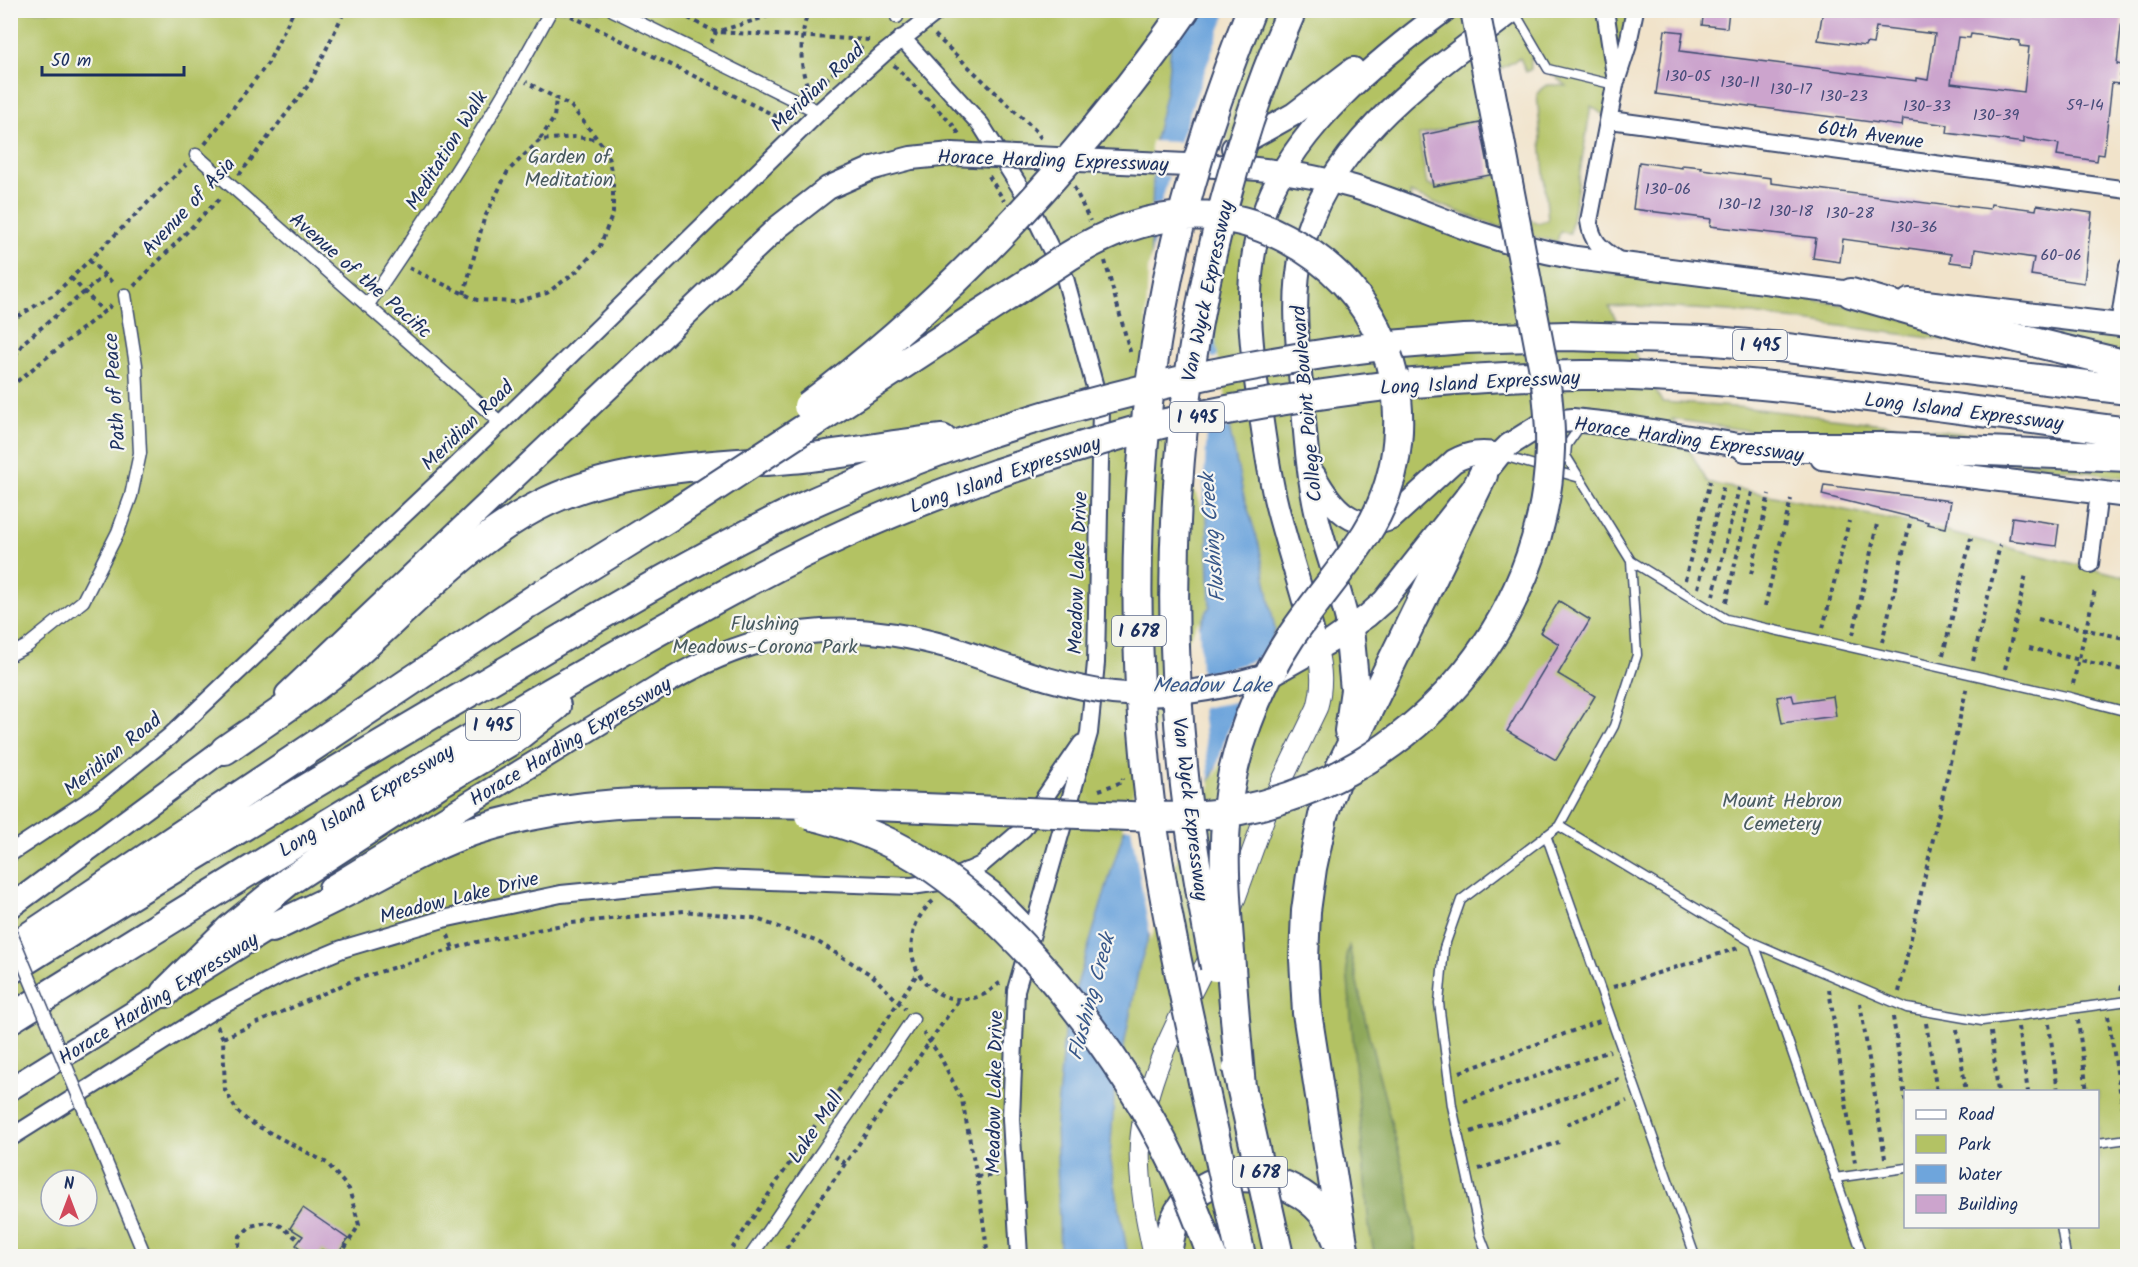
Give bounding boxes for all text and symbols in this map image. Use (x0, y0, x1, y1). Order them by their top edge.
street label: Meridian Road (764, 35, 874, 141)
scale bar (42, 39, 184, 77)
text: 50 m (51, 47, 91, 76)
house number: 130-05 (1665, 64, 1712, 89)
house number: 130-11 (1720, 70, 1760, 95)
house number: 130-17 (1770, 77, 1813, 102)
street label: Meditation Walk (398, 84, 498, 217)
house number: 130-23 (1820, 84, 1868, 109)
house number: 59-14 (2066, 93, 2104, 118)
house number: 130-33 (1903, 94, 1951, 119)
house number: 130-39 (1973, 103, 2019, 128)
street label: 60th Avenue (1816, 113, 1926, 159)
park label: Garden of Meditation (525, 142, 613, 197)
street label: Horace Harding Expressway (937, 142, 1170, 182)
street label: Avenue of Asia (135, 150, 244, 264)
house number: 130-06 (1645, 177, 1691, 202)
house number: 130-12 (1718, 192, 1762, 217)
street label: Van Wyck Expressway (1174, 197, 1244, 385)
house number: 130-18 (1769, 199, 1813, 224)
house number: 130-28 (1826, 201, 1875, 226)
street label: Avenue of the Pacific (281, 205, 438, 348)
house number: 130-36 (1890, 215, 1938, 240)
house number: 60-06 (2040, 243, 2082, 268)
street label: College Point Boulevard (1283, 303, 1333, 503)
road number: I 495 (1733, 330, 1787, 360)
street label: Path of Peace (96, 332, 136, 452)
street label: Long Island Expressway (1379, 363, 1582, 405)
street label: Meridian Road (414, 373, 523, 479)
street label: Long Island Expressway (1862, 385, 2066, 441)
road number: I 495 (1170, 402, 1224, 432)
street label: Horace Harding Expressway (1572, 409, 1806, 473)
street label: Long Island Expressway (906, 428, 1106, 524)
water label: Flushing Creek (1191, 469, 1236, 604)
street label: Meadow Lake Drive (1060, 491, 1098, 655)
park label: Flushing Meadows-Corona Park (672, 609, 858, 664)
road number: I 678 (1112, 616, 1166, 646)
street label: Horace Harding Expressway (464, 669, 679, 816)
water label: Meadow Lake (1152, 670, 1274, 703)
street label: Meridian Road (57, 705, 170, 805)
road number: I 495 (466, 710, 520, 740)
street label: Van Wyck Expressway (1162, 716, 1216, 903)
street label: Long Island Expressway (273, 736, 462, 867)
park label: Mount Hebron Cemetery (1722, 786, 1842, 841)
street label: Meadow Lake Drive (376, 864, 542, 934)
street label: Horace Harding Expressway (52, 924, 266, 1075)
water label: Flushing Creek (1060, 928, 1126, 1064)
street label: Meadow Lake Drive (979, 1010, 1013, 1174)
street label: Lake Mall (781, 1085, 853, 1171)
legend (1904, 1090, 2099, 1228)
text: Road (1958, 1101, 1995, 1130)
text: Park (1958, 1131, 1991, 1160)
road number: I 678 (1233, 1157, 1287, 1187)
text: Water (1958, 1161, 2003, 1190)
north arrow (39, 1168, 99, 1228)
text: N (64, 1172, 74, 1197)
text: Building (1958, 1191, 2018, 1220)

